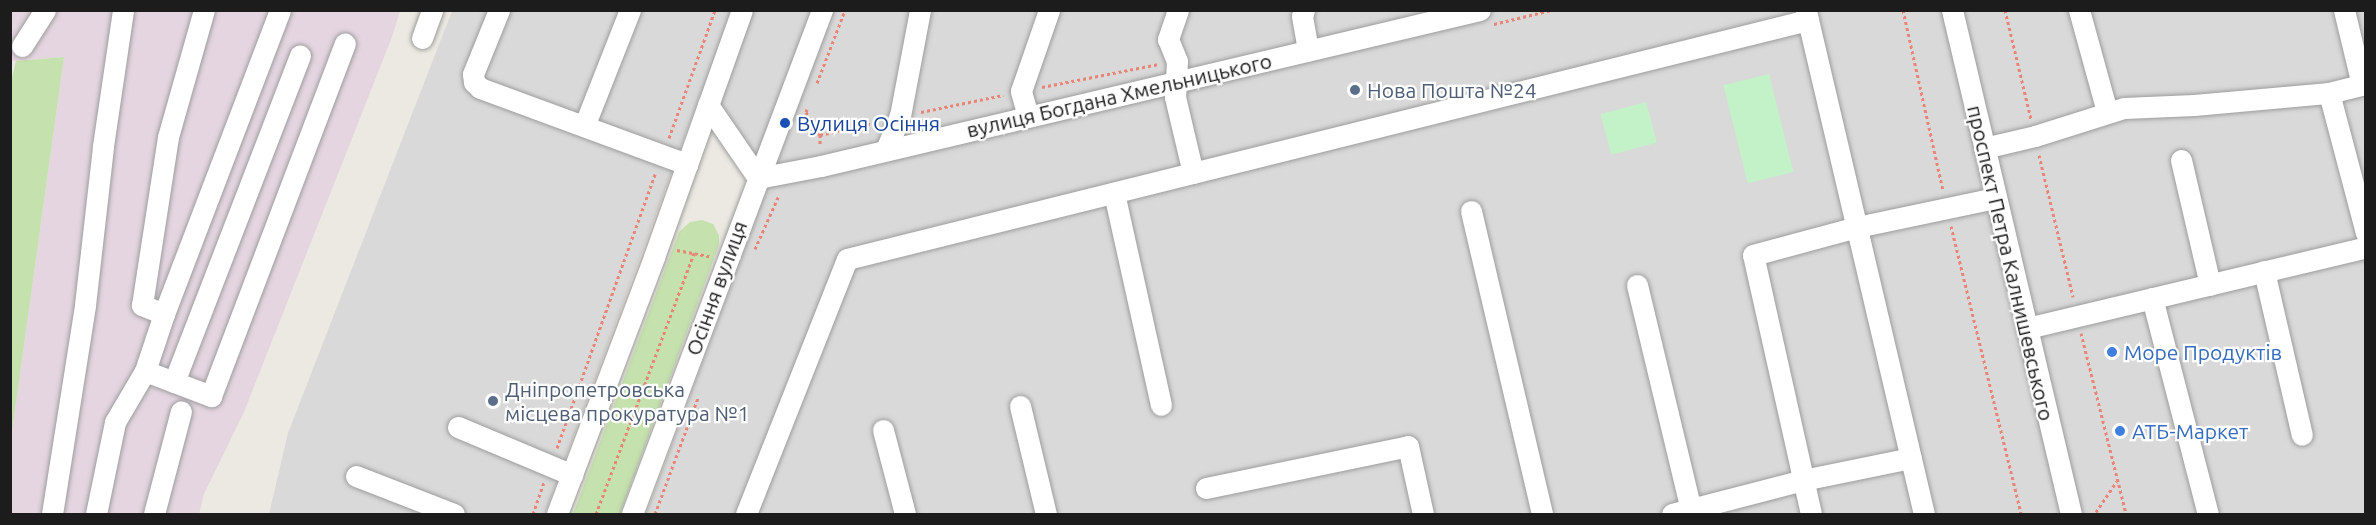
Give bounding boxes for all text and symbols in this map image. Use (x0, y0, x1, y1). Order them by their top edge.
street label: вулиця Богдана Хмельницького (964, 48, 1274, 142)
place label: Нова Пошта №24 (1367, 77, 1537, 103)
marker: Нова Пошта №24 (1348, 83, 1362, 97)
street label: проспект Петра Калнишевського (1962, 103, 2060, 423)
place label: Вулиця Осіння (797, 110, 940, 136)
marker: Вулиця Осіння (778, 116, 792, 130)
street label: Осіння вулиця (680, 217, 752, 359)
place label: Море Продуктiв (2124, 339, 2282, 365)
marker: Море Продуктiв (2105, 345, 2119, 359)
place label: Дніпропетровська місцева прокуратура №1 (505, 376, 750, 426)
marker: Дніпропетровська місцева прокуратура №1 (486, 394, 500, 408)
place label: АТБ-Маркет (2132, 418, 2248, 444)
marker: АТБ-Маркет (2113, 424, 2127, 438)

